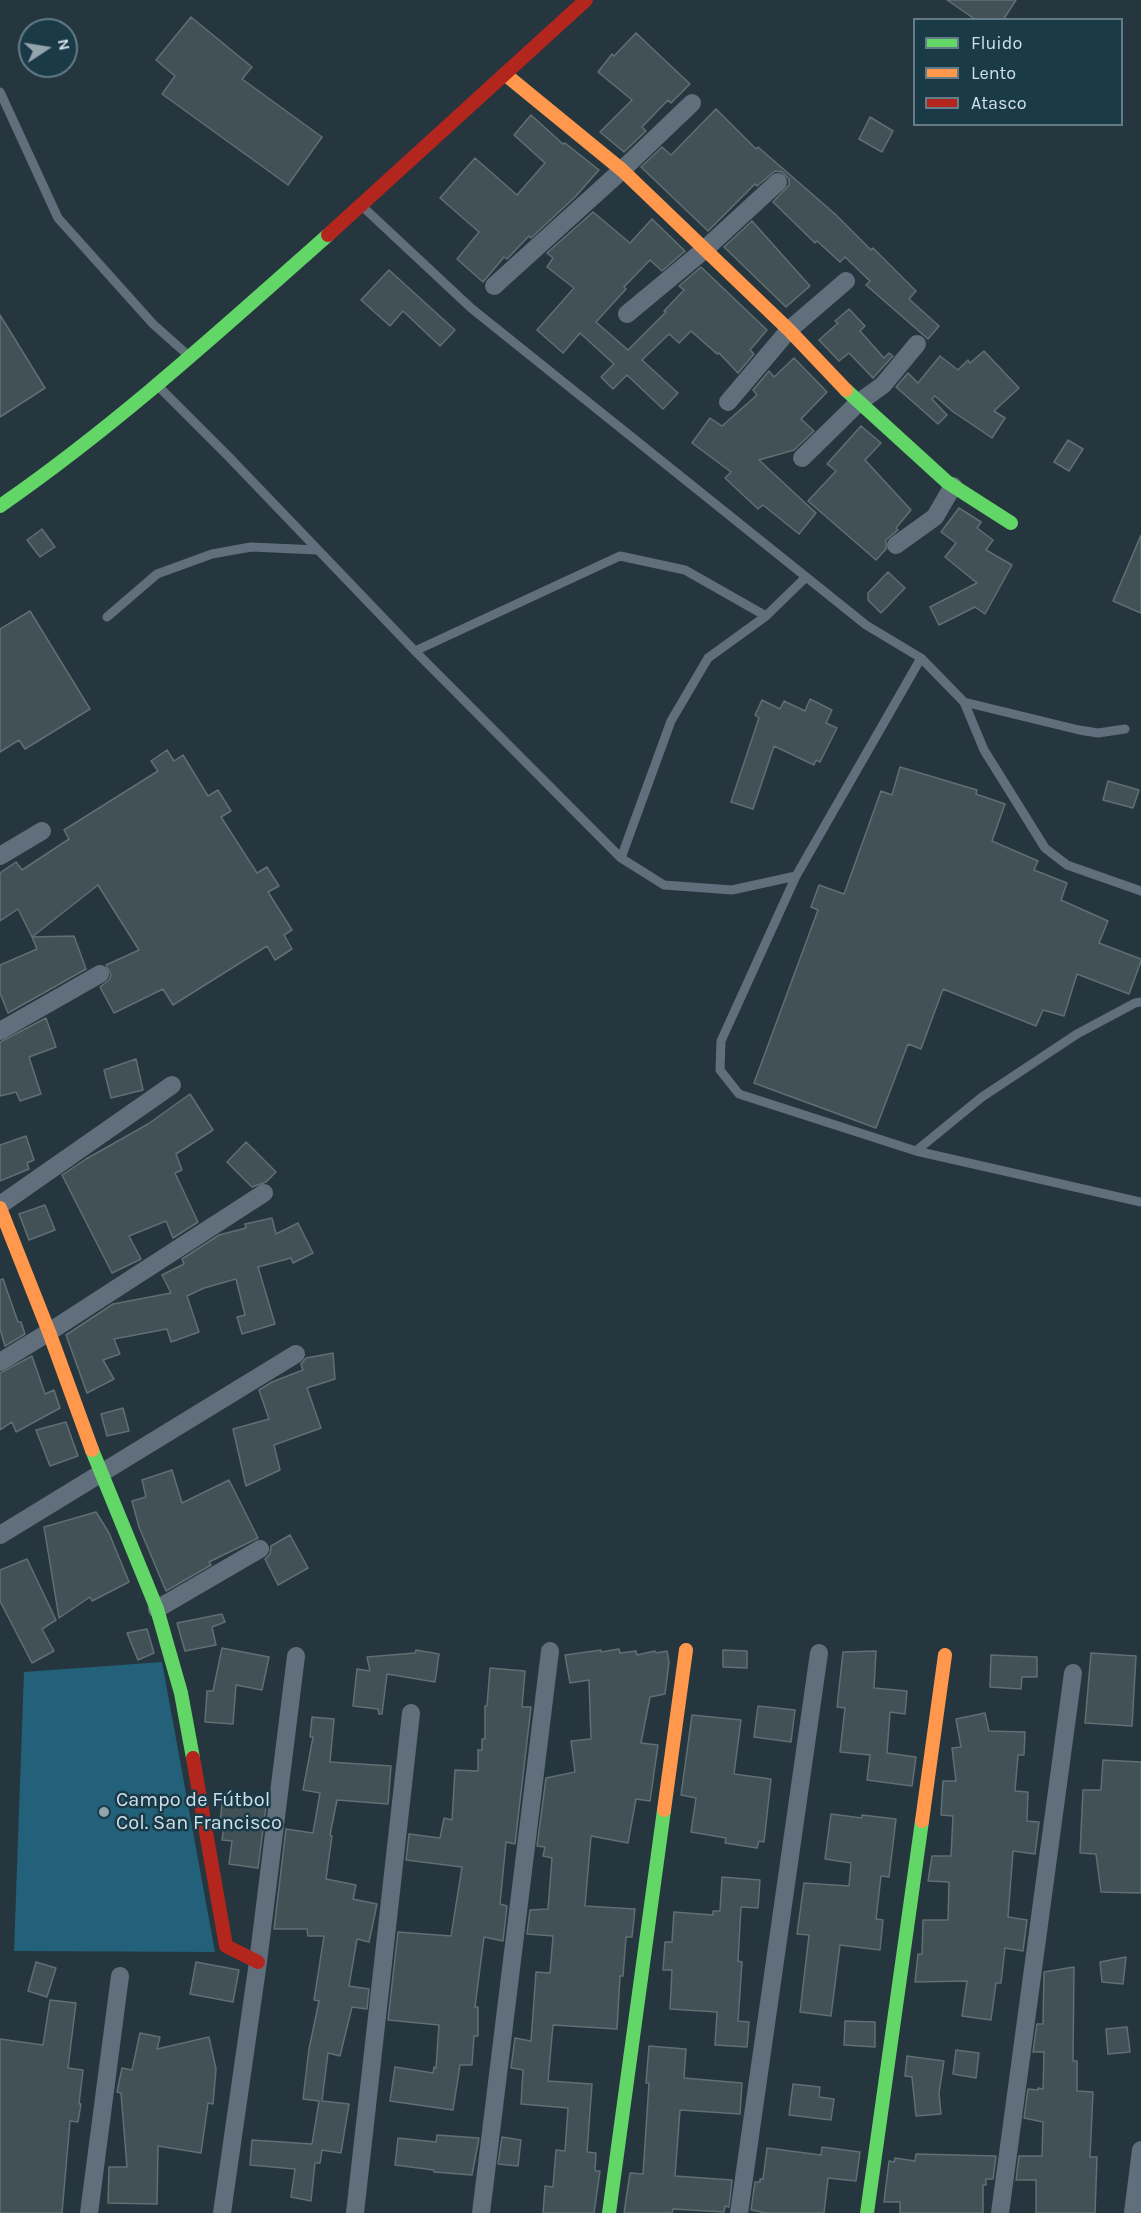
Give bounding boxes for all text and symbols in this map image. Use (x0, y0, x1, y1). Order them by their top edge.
north arrow (18, 18, 78, 78)
legend (913, 18, 1123, 126)
text: Fluido (971, 32, 1022, 54)
text: N (54, 37, 75, 52)
text: Lento (971, 62, 1016, 84)
text: Atasco (971, 92, 1027, 114)
place label: Campo de Fútbol Col. San Francisco (116, 1788, 282, 1835)
marker: Campo de Fútbol Col. San Francisco (97, 1805, 111, 1819)

